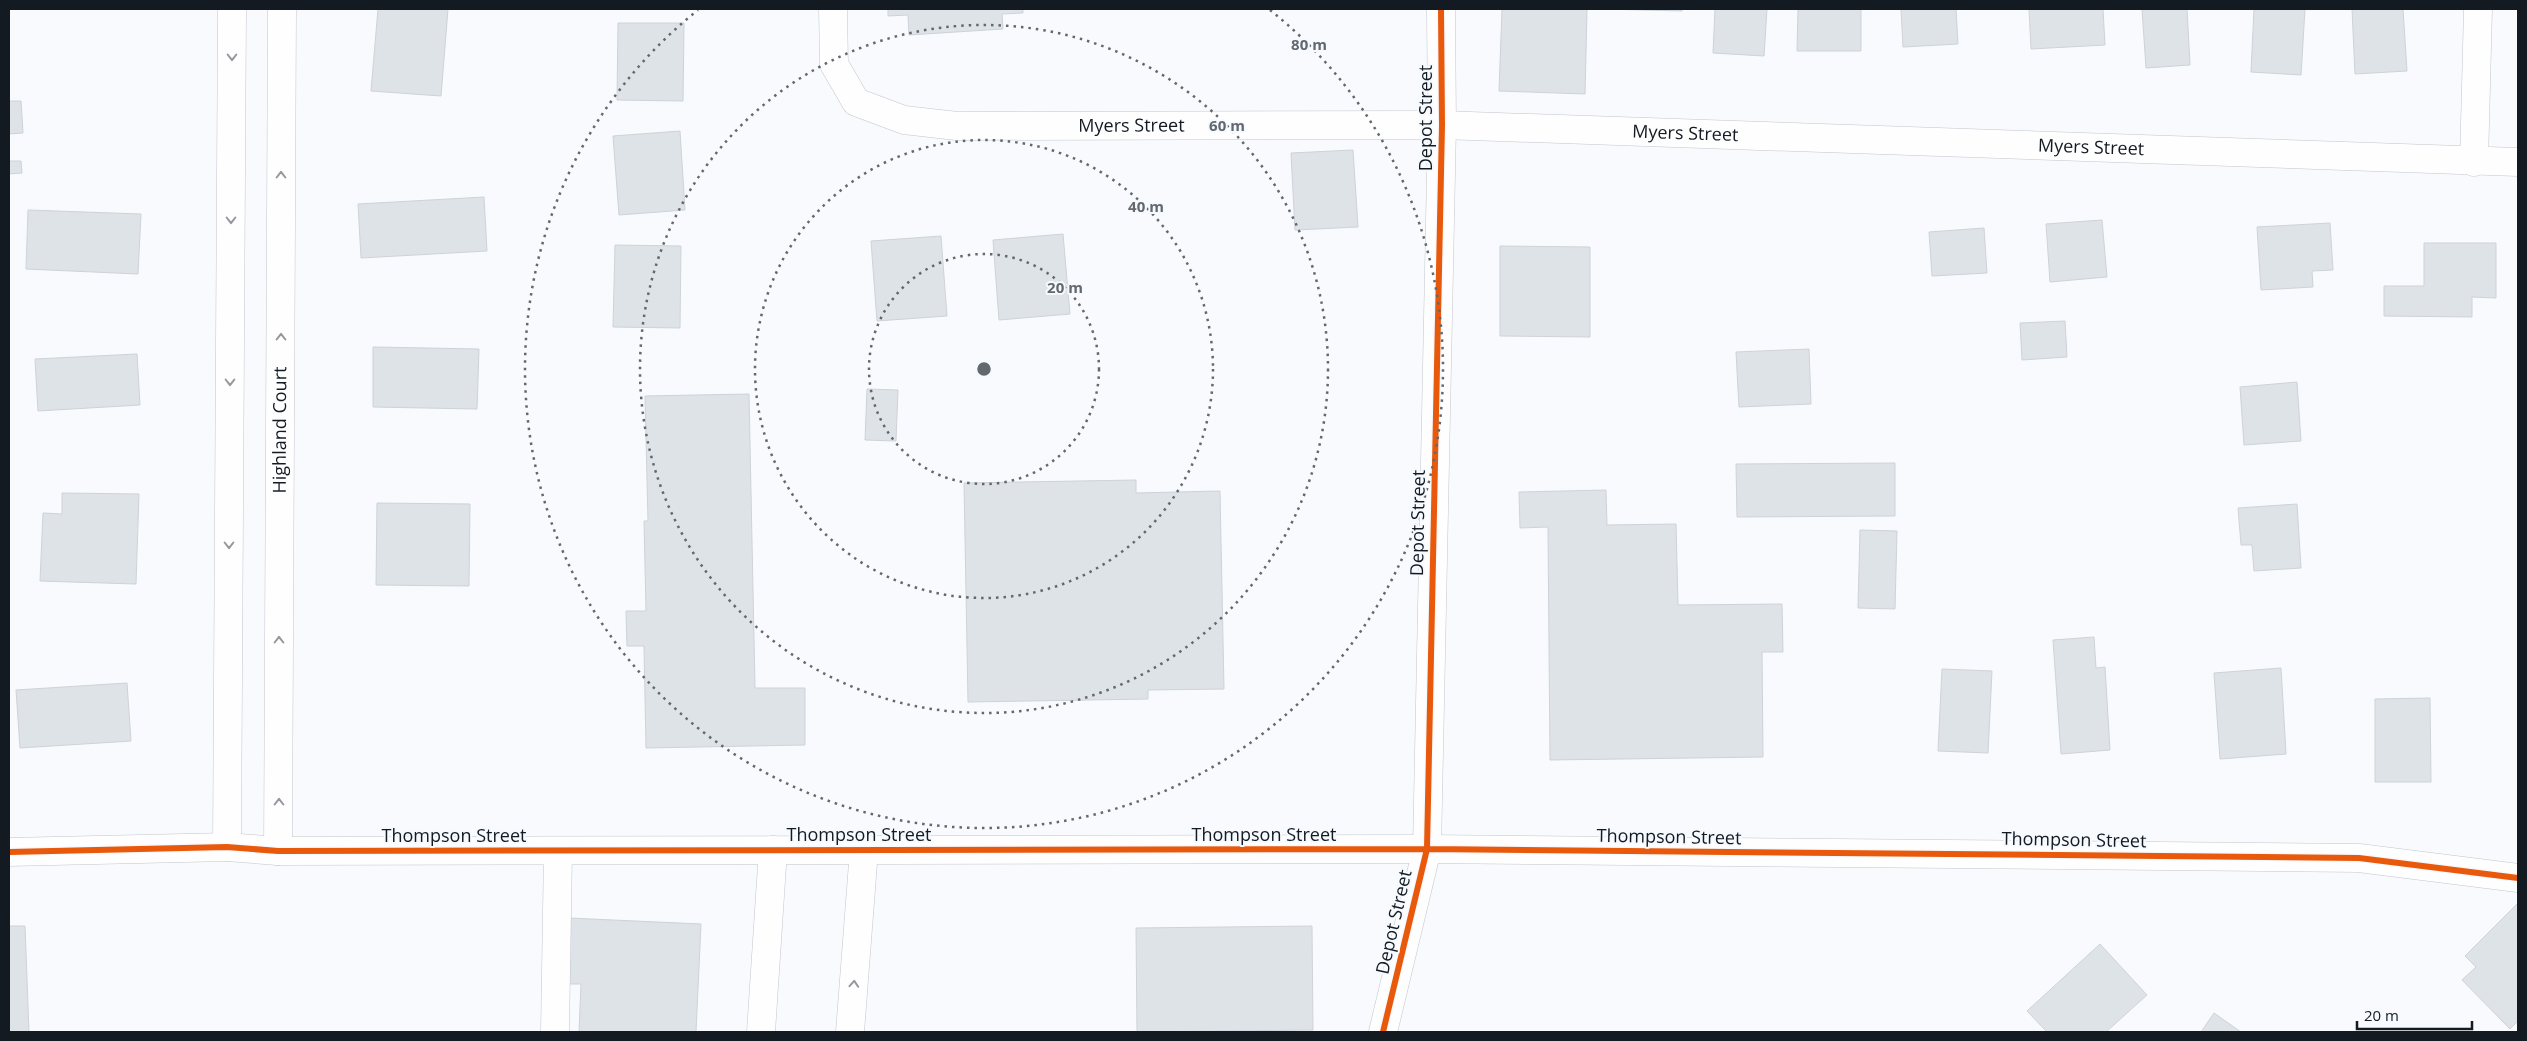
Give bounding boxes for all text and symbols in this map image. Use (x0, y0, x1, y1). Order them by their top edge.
text: 80 m (1291, 34, 1327, 54)
one-way arrow (227, 54, 237, 62)
street label: Depot Street (1413, 65, 1437, 171)
street label: Myers Street (1078, 113, 1185, 137)
text: 60 m (1209, 115, 1245, 135)
street label: Myers Street (1632, 119, 1739, 146)
street label: Myers Street (2038, 133, 2145, 160)
one-way arrow (276, 170, 286, 178)
text: 40 m (1128, 196, 1164, 216)
one-way arrow (226, 216, 236, 224)
text: 20 m (1047, 277, 1083, 297)
one-way arrow (275, 333, 286, 341)
centre of rings (975, 360, 993, 378)
street label: Highland Court (267, 366, 291, 494)
one-way arrow (225, 379, 235, 387)
street label: Depot Street (1404, 470, 1430, 576)
one-way arrow (224, 542, 234, 549)
one-way arrow (274, 635, 284, 643)
one-way arrow (274, 798, 284, 806)
street label: Thompson Street (787, 822, 931, 846)
street label: Thompson Street (1192, 822, 1336, 846)
street label: Thompson Street (382, 823, 526, 847)
street label: Thompson Street (1596, 823, 1742, 849)
street label: Thompson Street (2001, 826, 2147, 852)
street label: Depot Street (1369, 867, 1417, 976)
one-way arrow (848, 979, 859, 987)
scale bar (2357, 998, 2472, 1030)
text: 20 m (2364, 1005, 2399, 1025)

